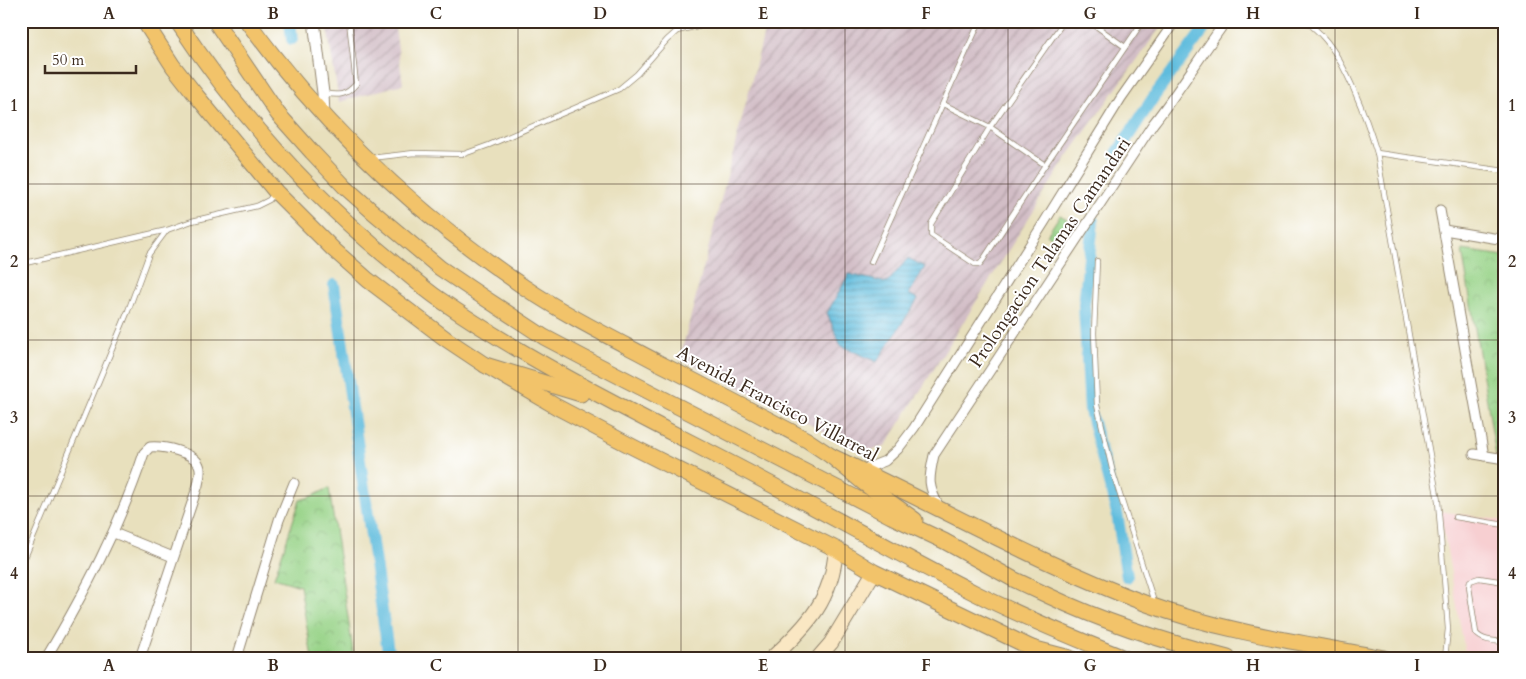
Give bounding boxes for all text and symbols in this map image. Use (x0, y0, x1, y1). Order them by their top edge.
text: A (103, 3, 115, 25)
text: B (267, 3, 279, 25)
text: C (430, 3, 442, 25)
text: D (593, 3, 607, 25)
text: E (758, 3, 768, 25)
text: F (921, 3, 931, 25)
text: G (1083, 3, 1097, 25)
text: H (1246, 3, 1260, 25)
text: I (1414, 3, 1420, 25)
scale bar (45, 42, 136, 74)
text: 50 m (52, 50, 84, 70)
text: 1 (10, 95, 18, 117)
text: 1 (1508, 95, 1516, 117)
street label: Prolongacion Talamas Camandari (963, 132, 1137, 373)
text: 2 (10, 251, 18, 273)
text: 2 (1508, 251, 1516, 273)
street label: Avenida Francisco Villarreal (672, 340, 883, 468)
text: 3 (10, 407, 18, 429)
text: 3 (1508, 407, 1516, 429)
text: 4 (10, 563, 18, 585)
text: 4 (1508, 563, 1516, 585)
text: A (103, 655, 115, 677)
text: B (267, 655, 279, 677)
text: C (430, 655, 442, 677)
text: D (593, 655, 607, 677)
text: E (758, 655, 768, 677)
text: F (921, 655, 931, 677)
text: G (1083, 655, 1097, 677)
text: H (1246, 655, 1260, 677)
text: I (1414, 655, 1420, 677)

